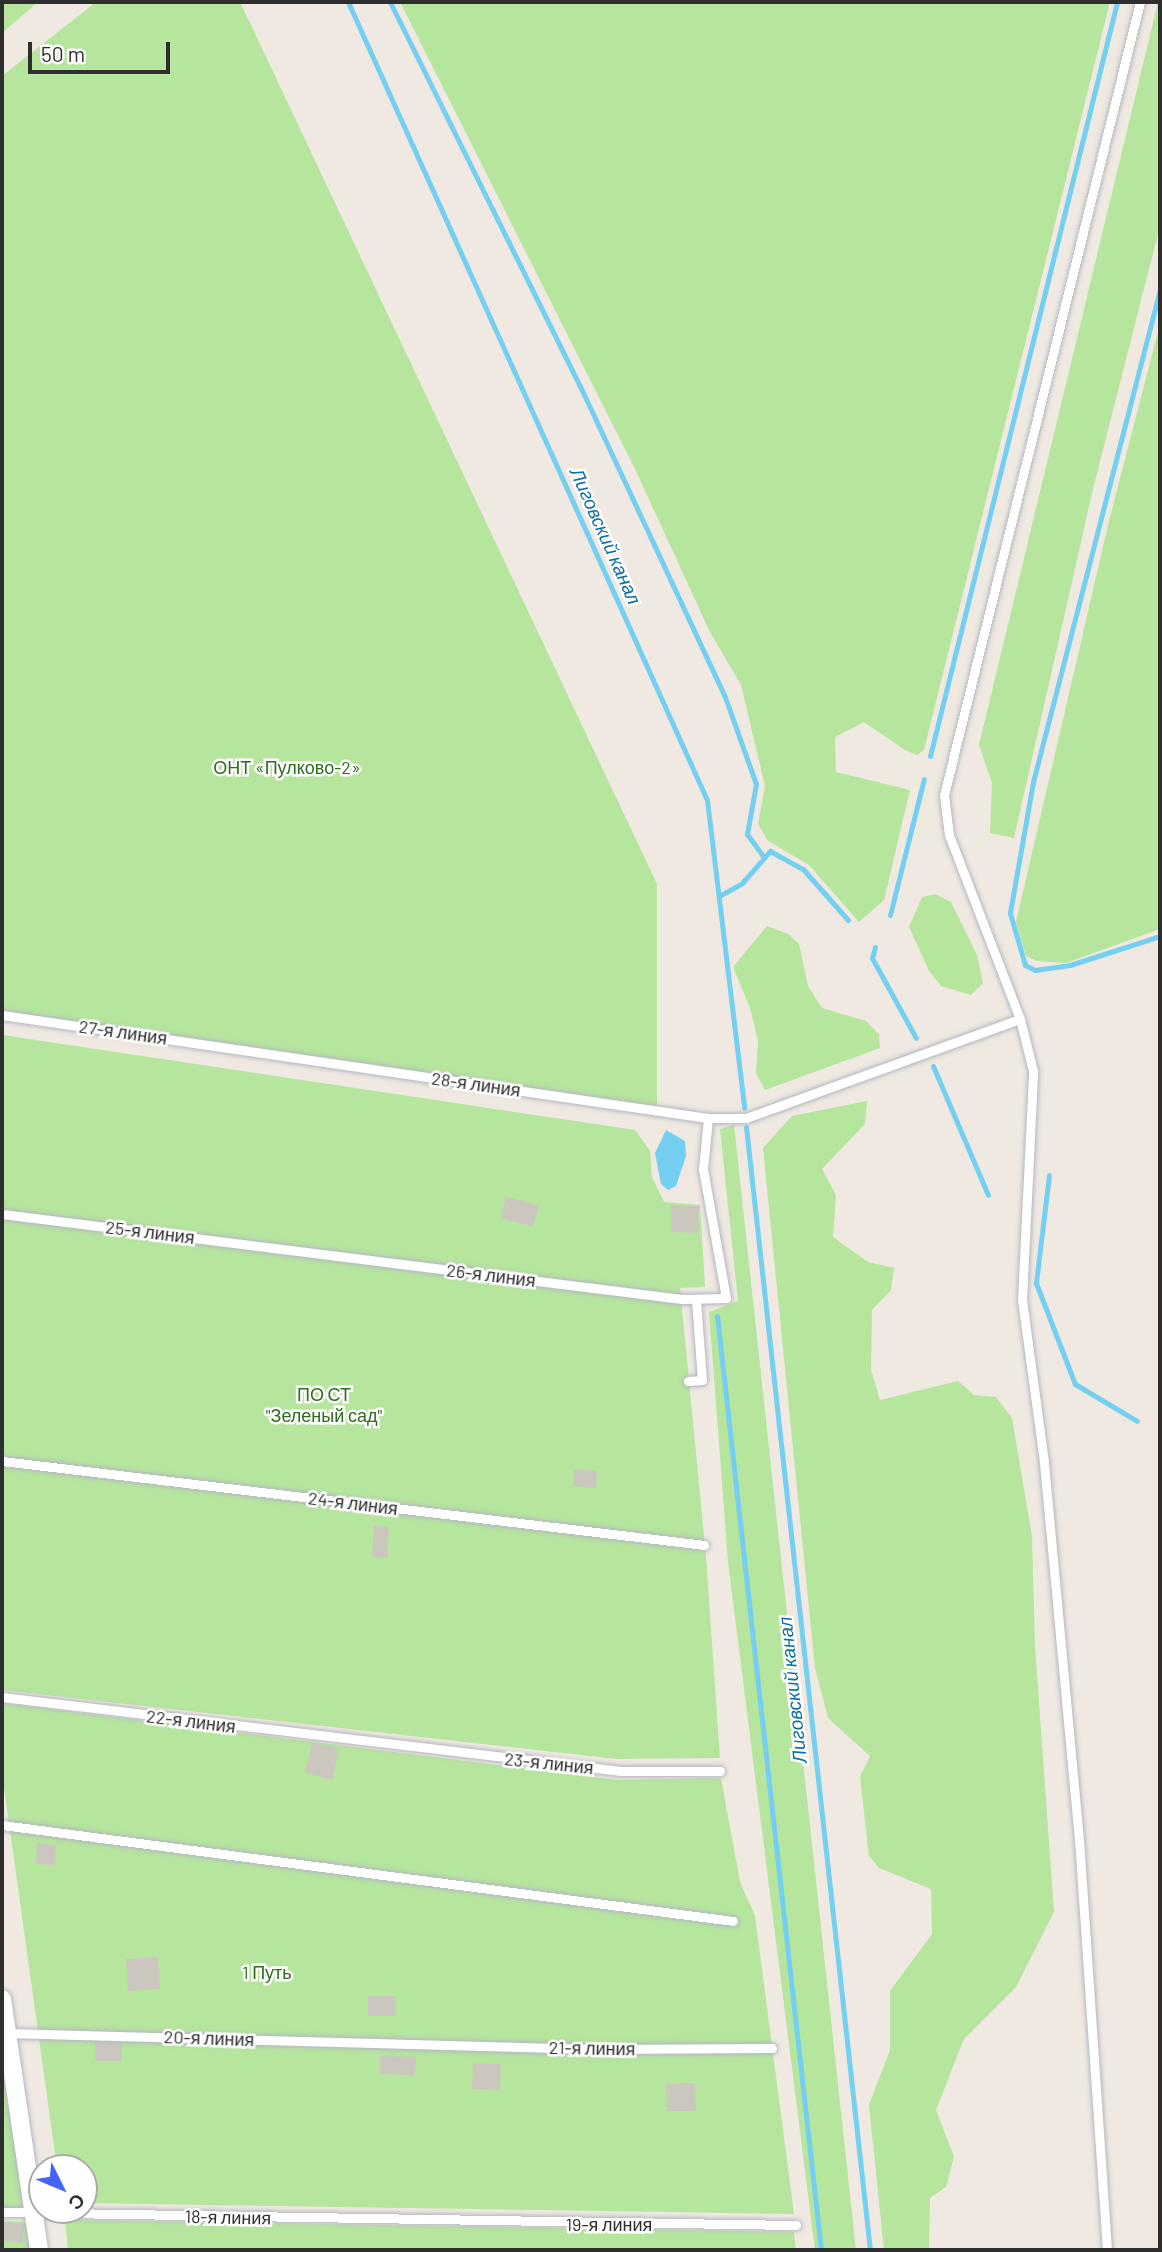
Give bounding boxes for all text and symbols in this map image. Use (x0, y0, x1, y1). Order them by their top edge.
scale bar (32, 28, 173, 72)
text: 50 m (41, 41, 85, 66)
water label: Лиговский канал (566, 464, 646, 608)
park label: ОНТ «Пулково-2» (213, 756, 361, 778)
street label: 27-я линия (77, 1015, 169, 1049)
street label: 28-я линия (430, 1067, 522, 1101)
street label: 25-я линия (104, 1216, 196, 1248)
street label: 26-я линия (445, 1259, 537, 1291)
park label: ПО СТ "Зеленый сад" (266, 1384, 382, 1426)
street label: 24-я линия (307, 1487, 399, 1519)
water label: Лиговский канал (773, 1616, 811, 1764)
street label: 22-я линия (145, 1705, 237, 1737)
street label: 23-я линия (503, 1748, 595, 1778)
park label: 1 Путь (242, 1961, 292, 1983)
street label: 20-я линия (163, 2026, 255, 2050)
street label: 21-я линия (549, 2036, 635, 2060)
north arrow (28, 2154, 98, 2224)
text: С (64, 2189, 90, 2215)
street label: 18-я линия (185, 2205, 271, 2229)
street label: 19-я линия (566, 2213, 652, 2235)

